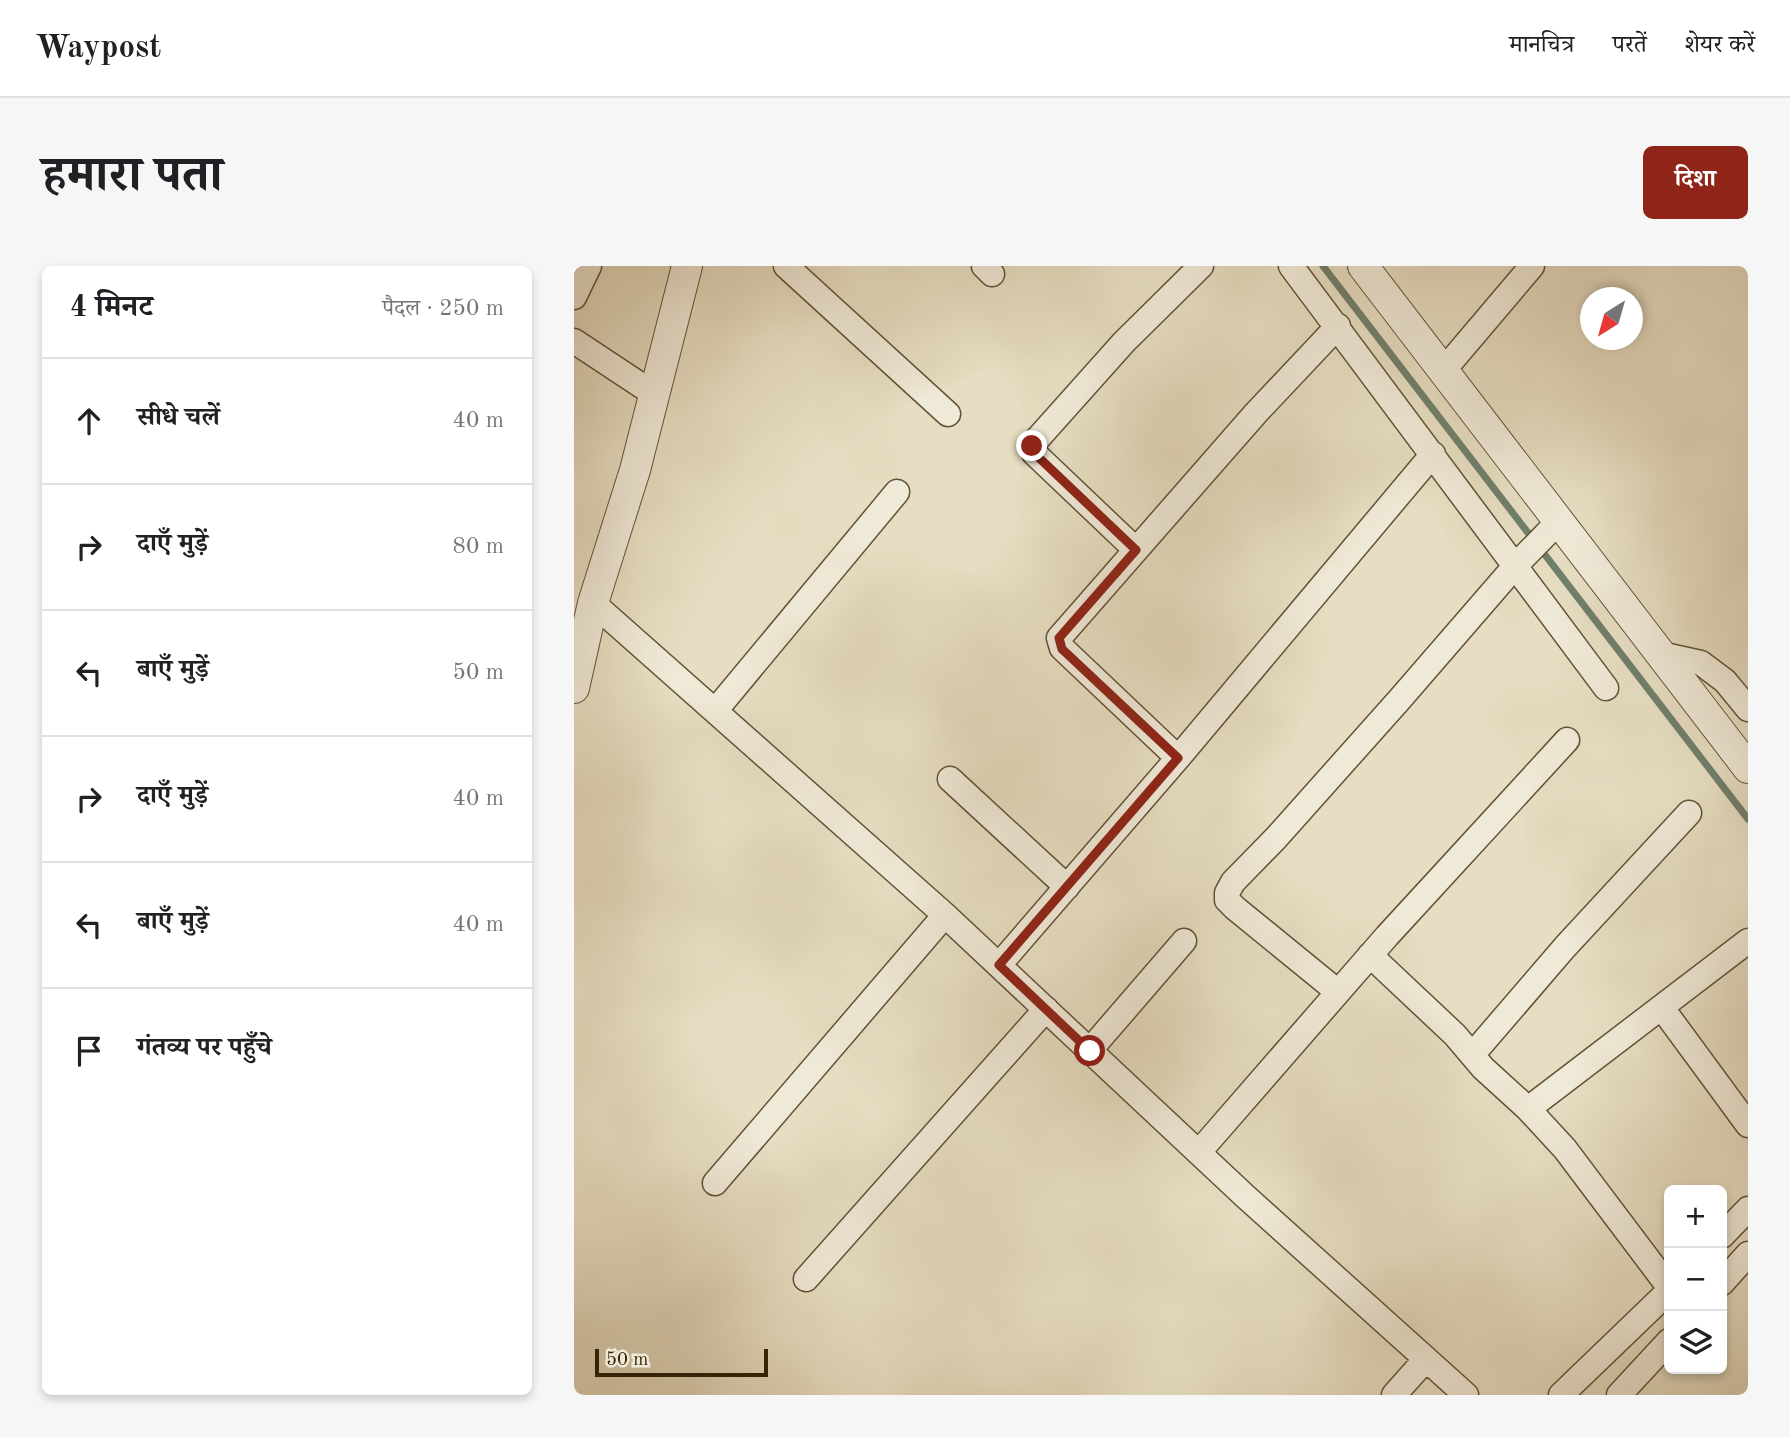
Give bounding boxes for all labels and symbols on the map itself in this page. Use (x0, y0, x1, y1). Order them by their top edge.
north arrow (1580, 287, 1643, 350)
route end (1016, 430, 1047, 461)
route start (1074, 1035, 1105, 1066)
scale bar (595, 1346, 768, 1378)

